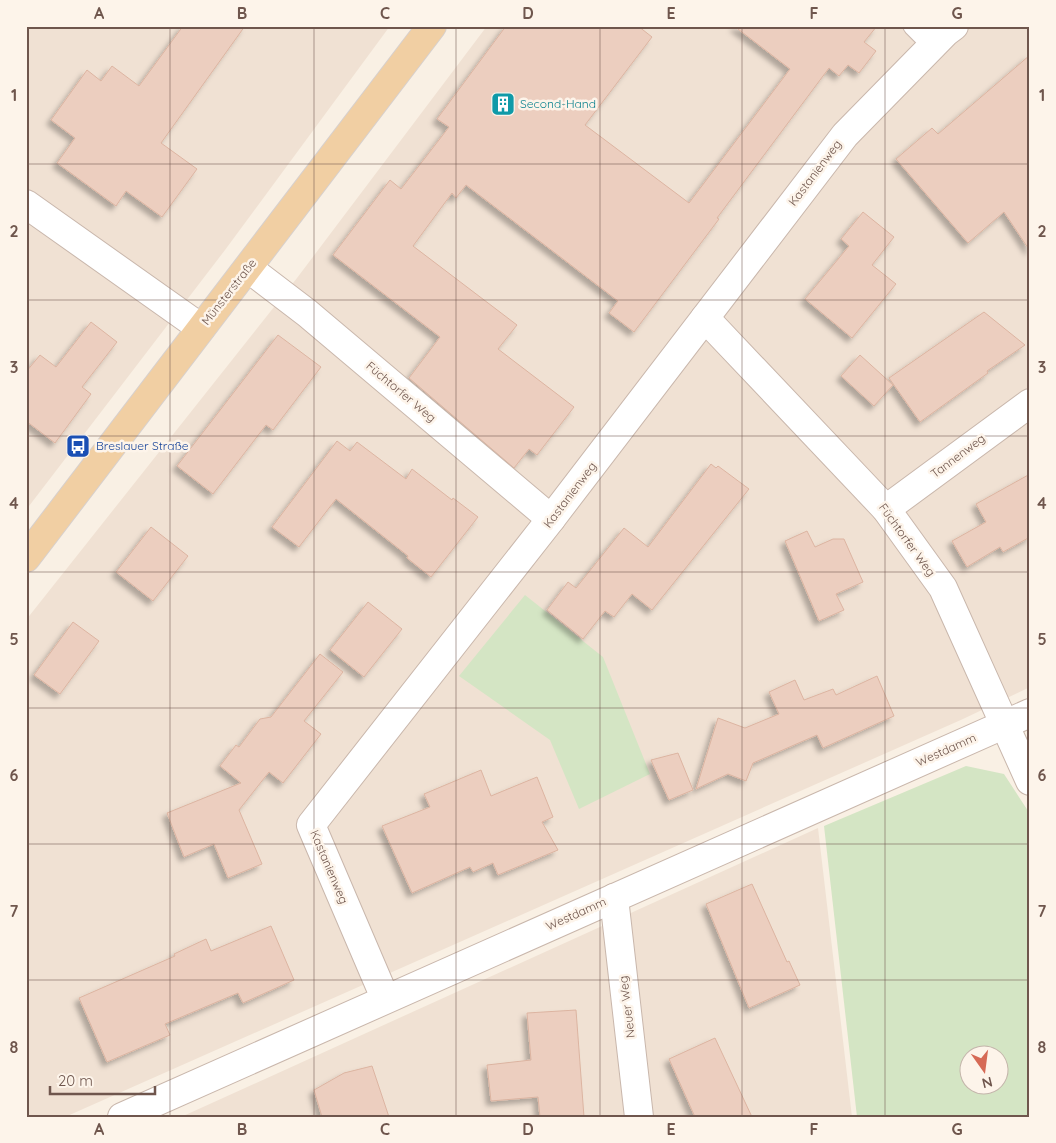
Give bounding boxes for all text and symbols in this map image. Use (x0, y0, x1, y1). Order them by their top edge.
text: A (94, 3, 105, 23)
text: B (237, 3, 247, 23)
text: C (380, 3, 390, 23)
text: D (522, 3, 534, 23)
text: E (666, 3, 676, 23)
text: F (810, 3, 819, 23)
text: G (951, 3, 963, 23)
text: 1 (11, 85, 17, 105)
text: 1 (1039, 85, 1045, 105)
building icon: Second-Hand (490, 91, 516, 117)
place label: Second-Hand (520, 96, 596, 111)
street label: Kastanienweg (785, 137, 844, 209)
text: 2 (9, 221, 19, 241)
text: 2 (1037, 221, 1047, 241)
street label: Münsterstraße (198, 255, 259, 328)
text: 3 (10, 357, 18, 377)
text: 3 (1038, 357, 1046, 377)
street label: Füchtorfer Weg (363, 358, 439, 425)
street label: Tannenweg (928, 430, 988, 481)
bus stop icon: Breslauer Straße (65, 433, 91, 459)
place label: Breslauer Straße (96, 438, 189, 453)
street label: Kastanienweg (540, 459, 599, 531)
text: 4 (9, 493, 19, 513)
text: 4 (1037, 493, 1047, 513)
street label: Füchtorfer Weg (876, 500, 939, 579)
text: 5 (9, 629, 19, 649)
text: 5 (1037, 629, 1047, 649)
street label: Westdamm (913, 730, 978, 769)
text: 6 (10, 765, 19, 785)
text: 6 (1038, 765, 1047, 785)
street label: Kastanienweg (307, 828, 352, 906)
street label: Westdamm (543, 894, 608, 933)
text: 7 (10, 901, 19, 921)
text: 7 (1038, 901, 1047, 921)
street label: Neuer Weg (615, 975, 638, 1039)
text: 8 (10, 1037, 19, 1057)
text: 8 (1038, 1037, 1047, 1057)
north arrow (958, 1046, 1008, 1096)
scale bar (50, 1063, 155, 1095)
text: 20 m (58, 1071, 93, 1090)
text: N (980, 1073, 994, 1093)
text: A (94, 1119, 105, 1139)
text: B (237, 1119, 247, 1139)
text: C (380, 1119, 390, 1139)
text: D (522, 1119, 534, 1139)
text: E (666, 1119, 676, 1139)
text: F (810, 1119, 819, 1139)
text: G (951, 1119, 963, 1139)

